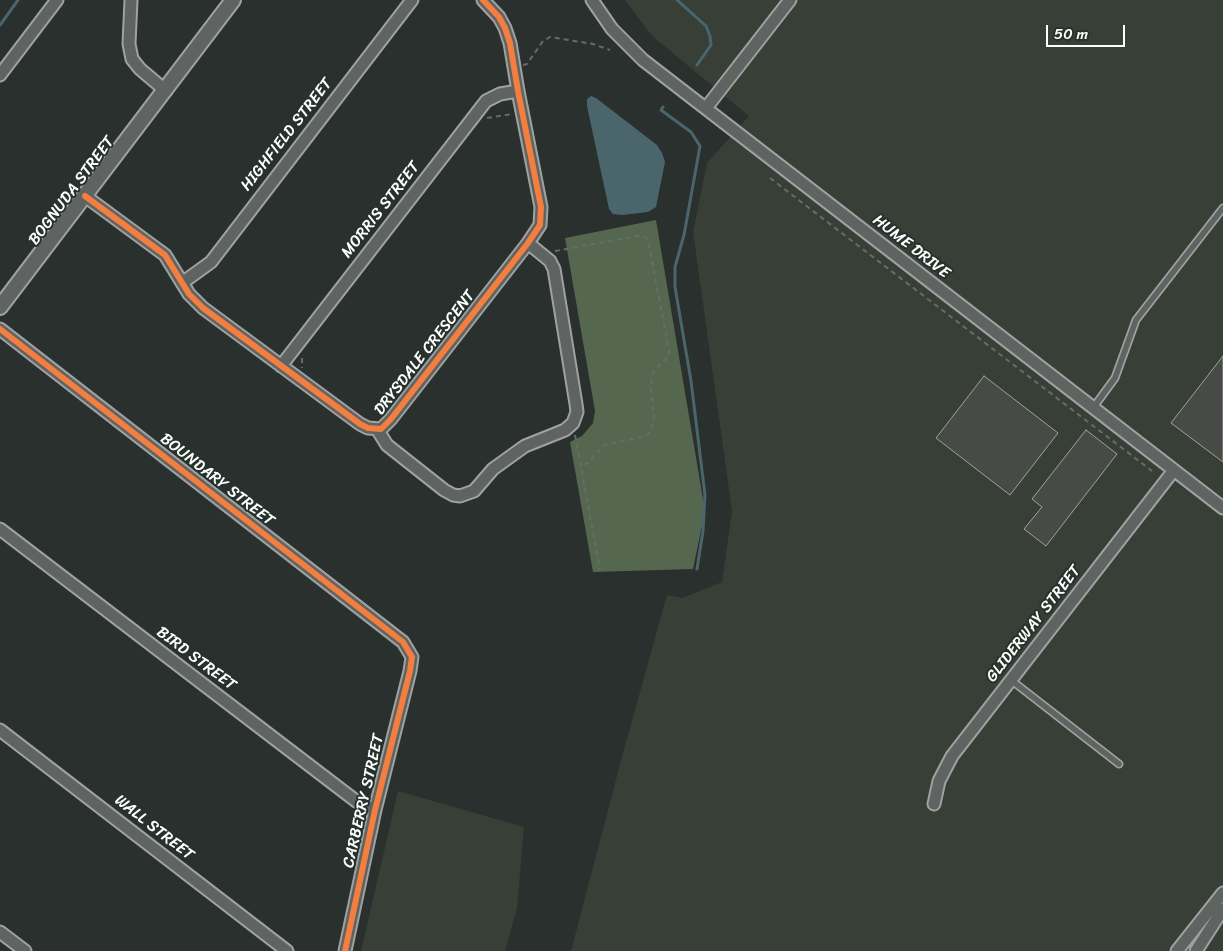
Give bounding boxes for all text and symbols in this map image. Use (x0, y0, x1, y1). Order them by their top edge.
scale bar (1048, 15, 1127, 47)
text: 50 m (1054, 21, 1088, 47)
street label: HIGHFIELD STREET (237, 75, 337, 195)
street label: BOGNUDA STREET (25, 133, 119, 249)
street label: MORRIS STREET (338, 158, 424, 262)
street label: HUME DRIVE (869, 211, 953, 283)
street label: DRYSDALE CRESCENT (370, 287, 480, 419)
street label: BOUNDARY STREET (156, 429, 278, 531)
street label: GLIDERWAY STREET (983, 562, 1085, 686)
street label: BIRD STREET (152, 623, 240, 695)
street label: CARBERRY STREET (339, 732, 389, 870)
street label: WALL STREET (111, 791, 197, 865)

